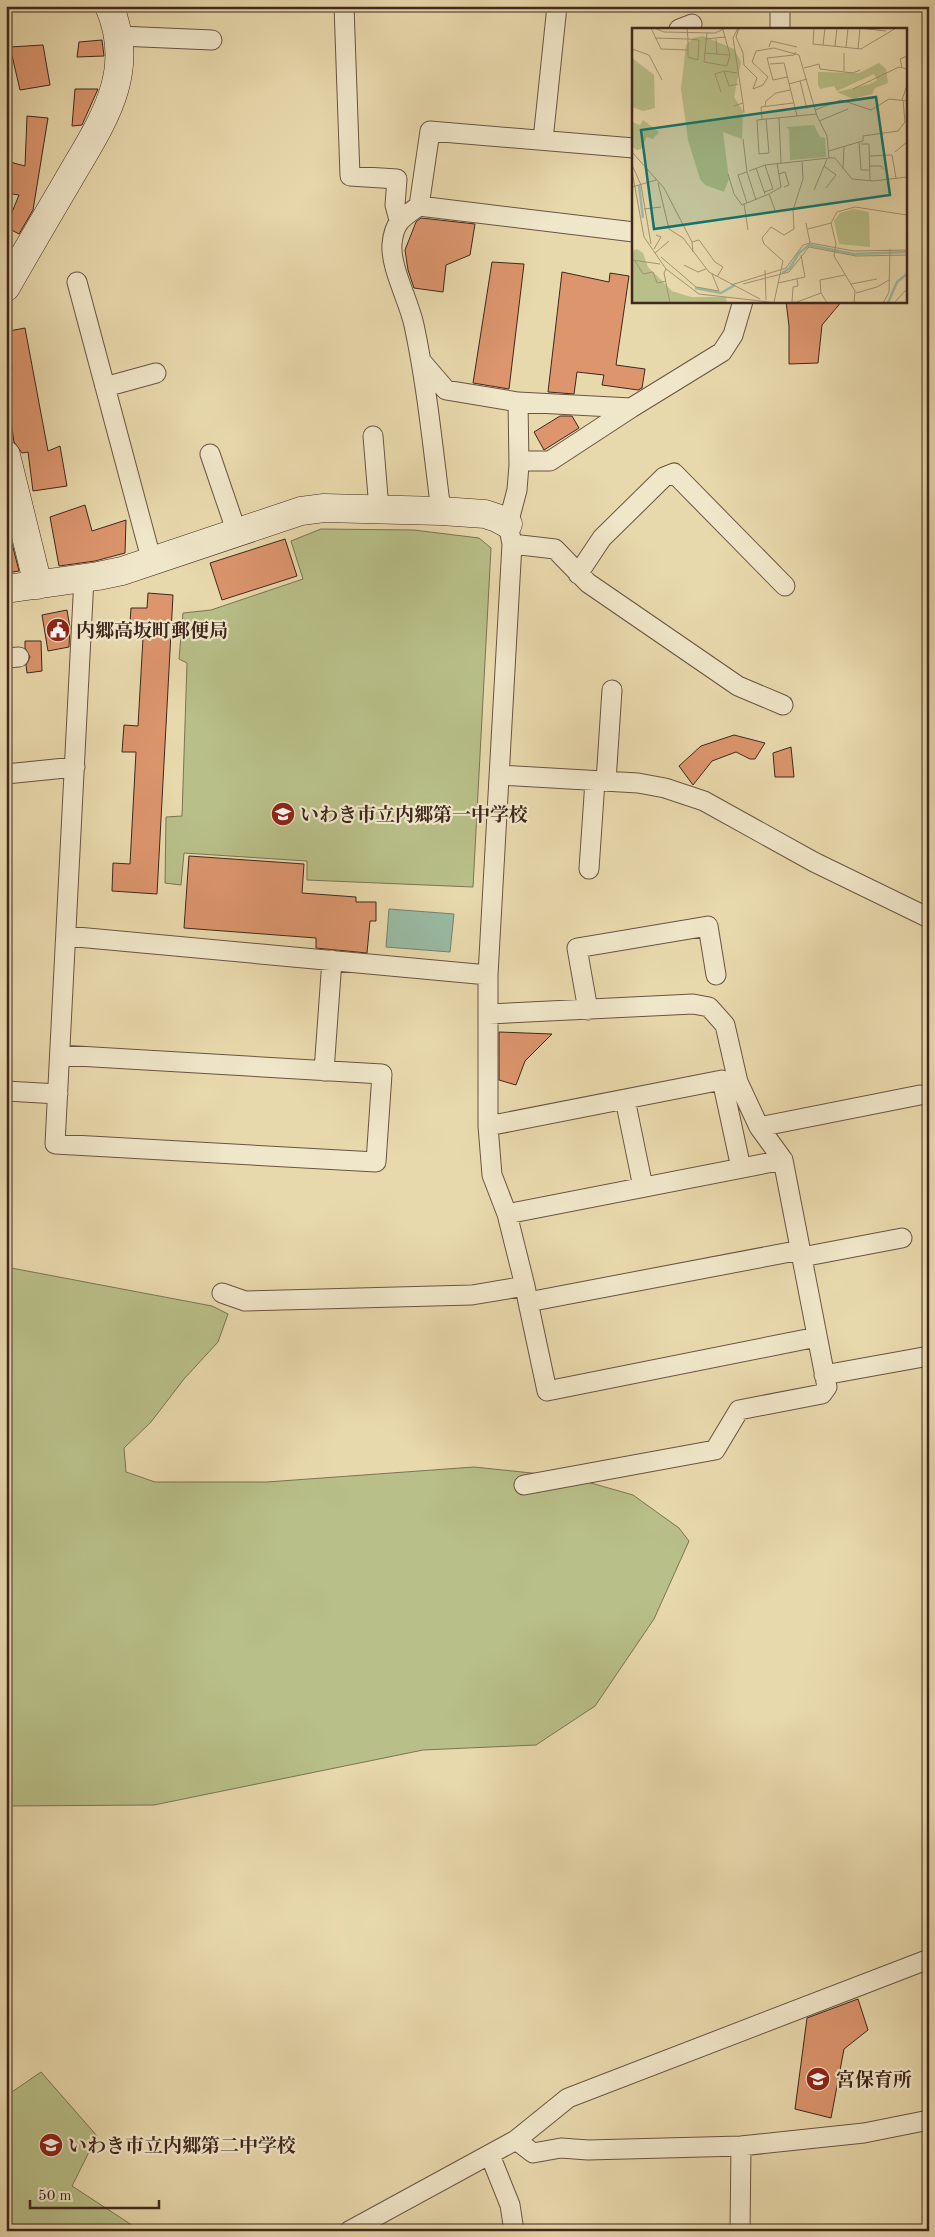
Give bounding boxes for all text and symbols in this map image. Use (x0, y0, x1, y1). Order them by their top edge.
inset map (632, 28, 908, 302)
public building icon: 内郷高坂町郵便局 (45, 617, 71, 643)
place label: 内郷高坂町郵便局 (76, 620, 228, 642)
school or university icon: いわき市立内郷第一中学校 (270, 801, 296, 827)
place label: いわき市立内郷第一中学校 (300, 804, 528, 826)
school or university icon: 宮保育所 (805, 2066, 831, 2092)
place label: 宮保育所 (836, 2069, 912, 2091)
school or university icon: いわき市立内郷第二中学校 (38, 2132, 64, 2158)
place label: いわき市立内郷第二中学校 (68, 2135, 296, 2157)
scale bar (30, 2177, 159, 2209)
text: 50 m (38, 2189, 72, 2204)

